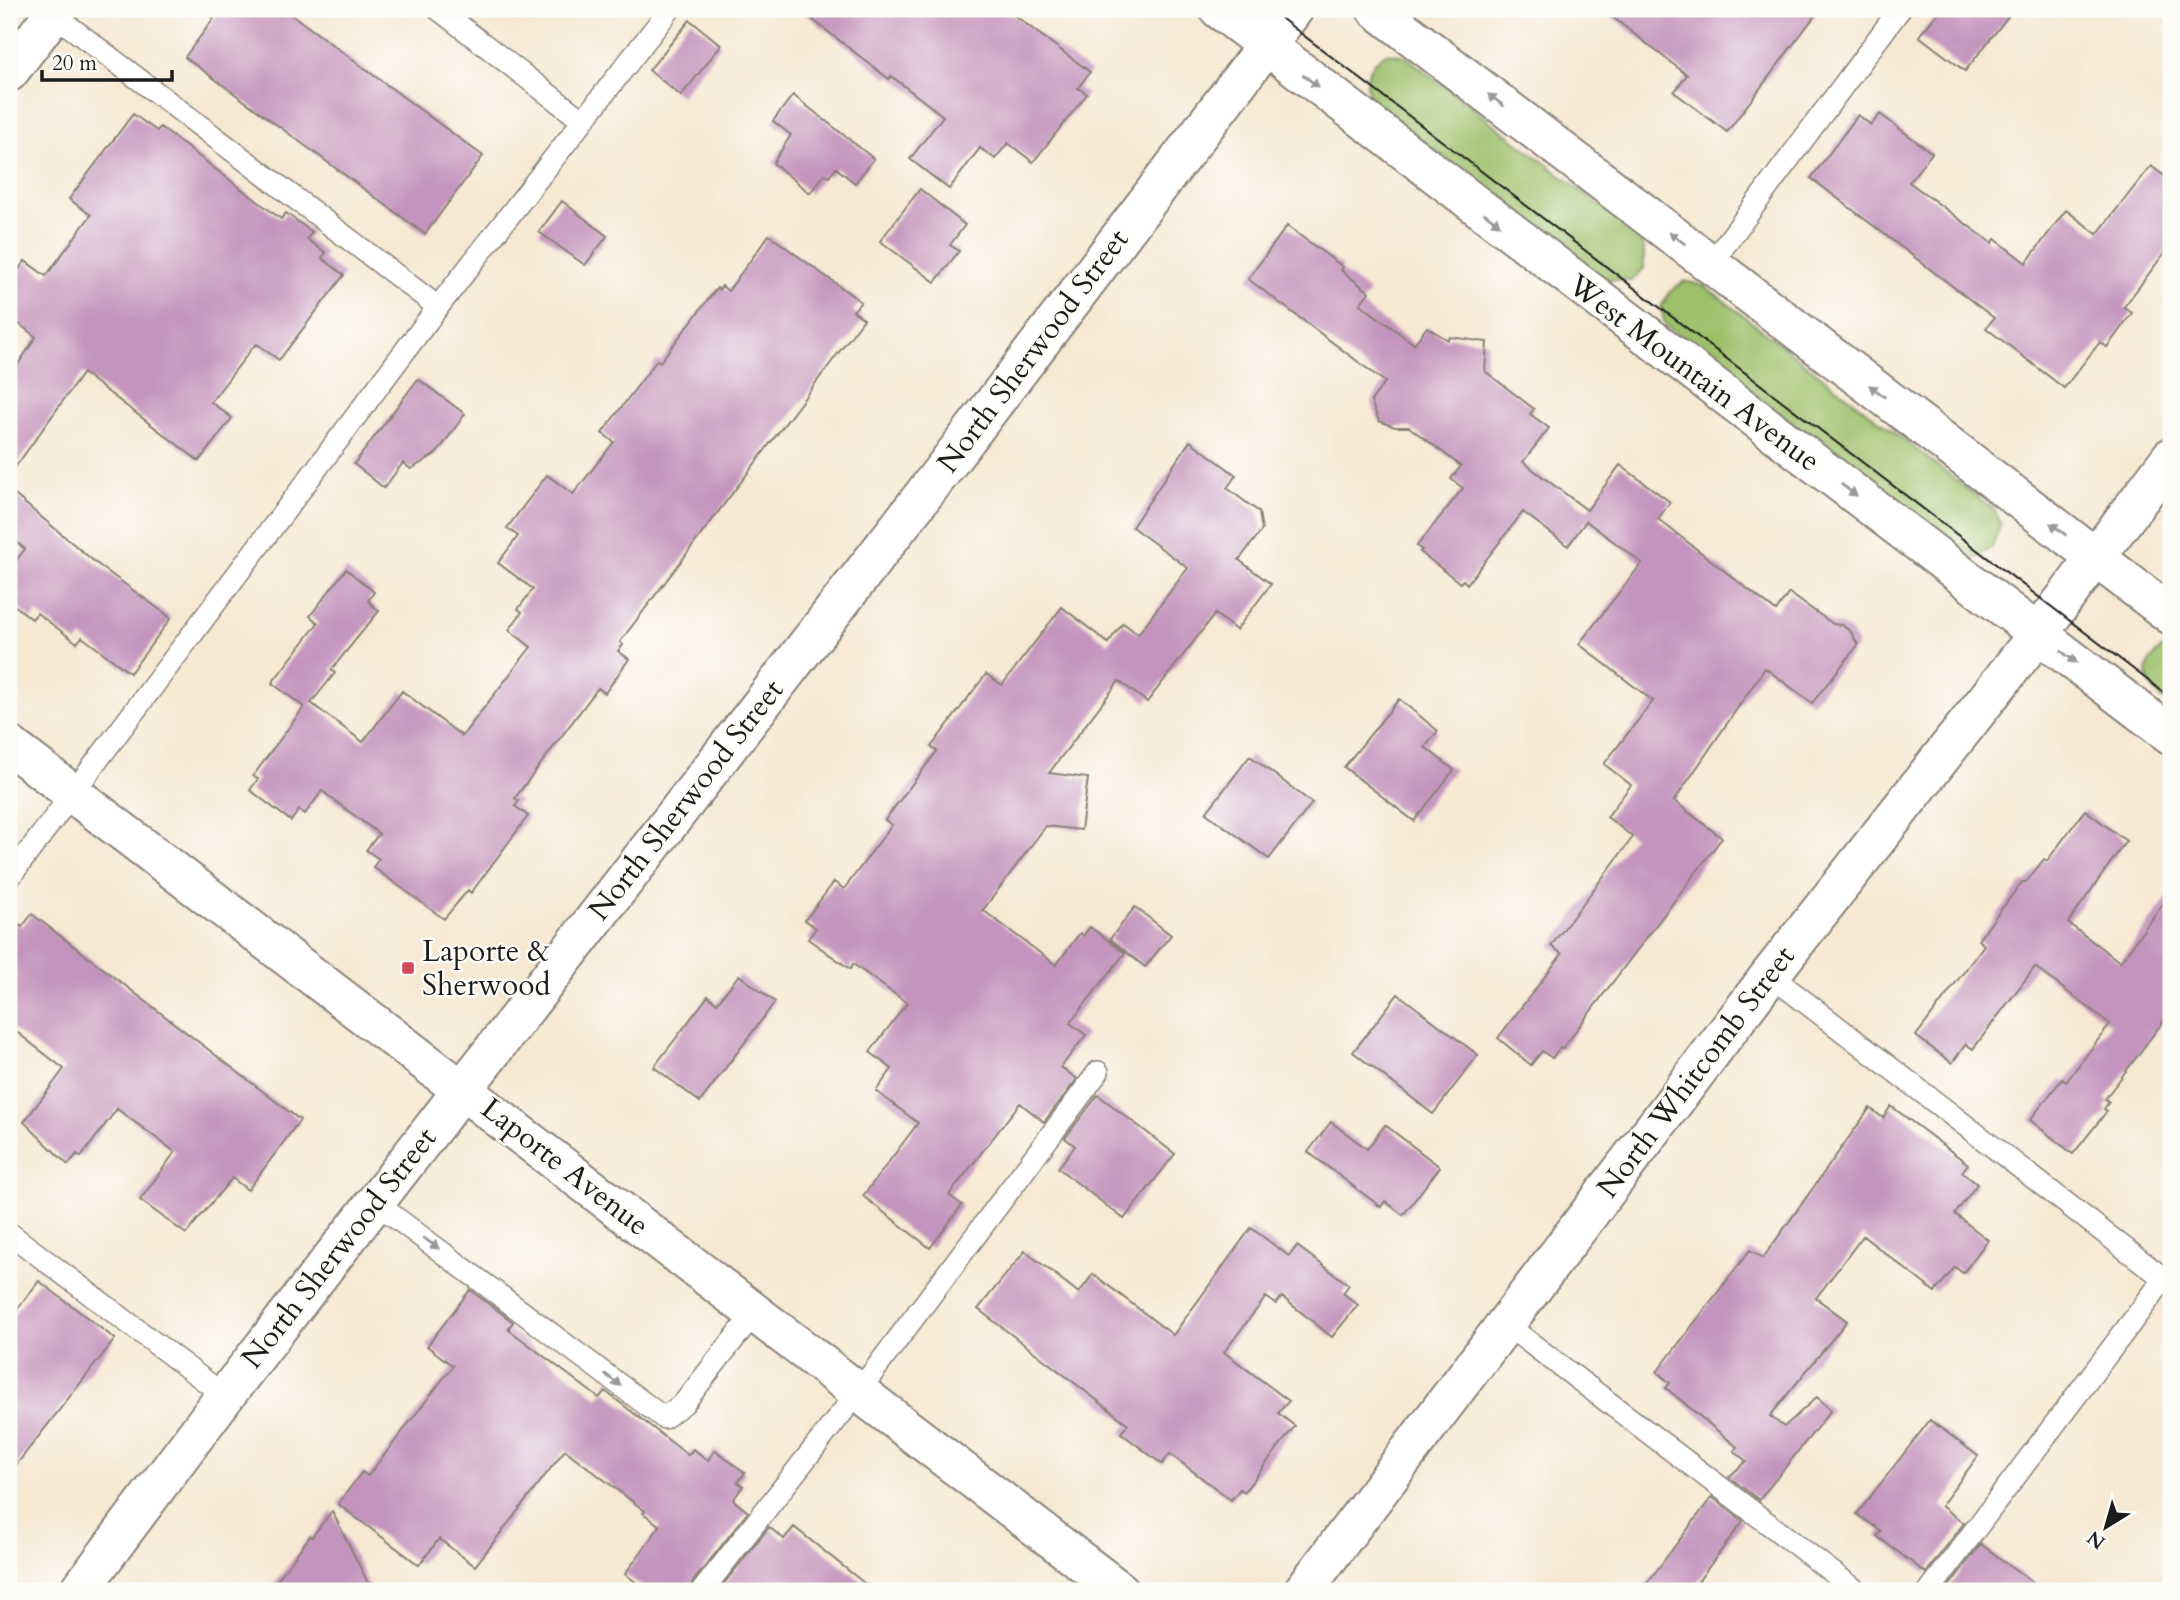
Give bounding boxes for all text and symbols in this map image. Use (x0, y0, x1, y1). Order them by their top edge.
scale bar (42, 38, 172, 82)
text: 20 m (52, 49, 97, 78)
one-way arrow (1302, 73, 1320, 87)
one-way arrow (1487, 94, 1505, 108)
one-way arrow (1483, 211, 1501, 225)
street label: North Sherwood Street (928, 220, 1139, 481)
one-way arrow (1668, 232, 1686, 246)
street label: West Mountain Avenue (1559, 264, 1828, 481)
one-way arrow (1868, 384, 1887, 398)
one-way arrow (1839, 482, 1857, 497)
one-way arrow (2050, 521, 2068, 536)
one-way arrow (2059, 650, 2077, 665)
street label: North Sherwood Street (579, 671, 793, 929)
place label: Laporte & Sherwood (422, 931, 551, 1006)
street label: North Whitcomb Street (1588, 937, 1805, 1206)
marker: Laporte & Sherwood (400, 960, 416, 976)
street label: Laporte Avenue (473, 1088, 657, 1246)
street label: North Sherwood Street (232, 1119, 446, 1377)
one-way arrow (422, 1236, 440, 1250)
one-way arrow (604, 1373, 622, 1387)
north arrow (2072, 1492, 2142, 1562)
text: N (2082, 1524, 2111, 1555)

